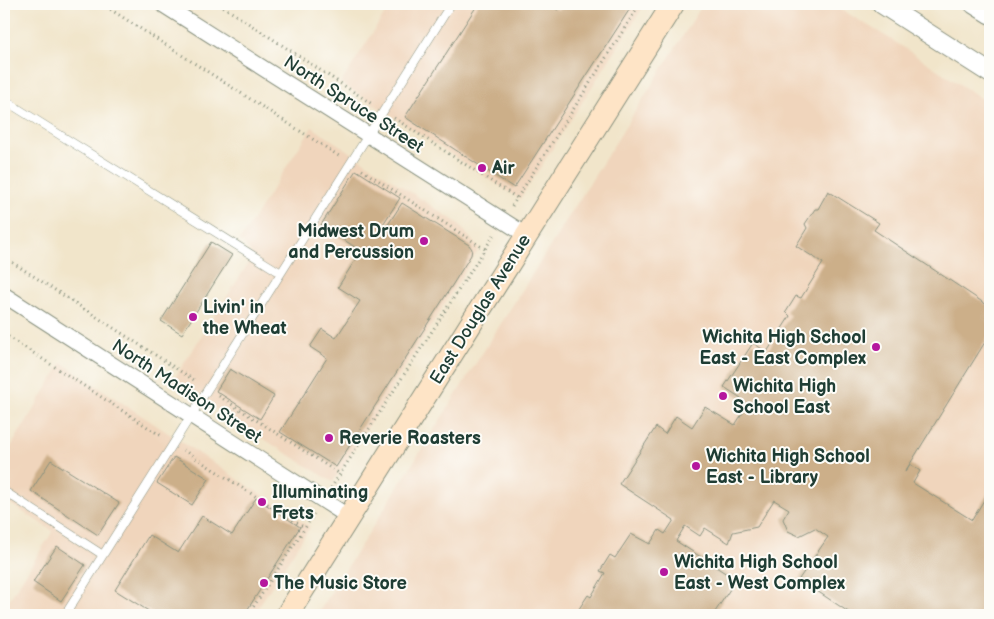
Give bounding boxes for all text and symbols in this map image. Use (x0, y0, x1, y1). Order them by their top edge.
street label: North Spruce Street (280, 51, 428, 158)
place label: Air (491, 158, 515, 179)
marker: Air (476, 162, 488, 174)
place label: Midwest Drum and Percussion (288, 221, 414, 263)
street label: East Douglas Avenue (426, 230, 535, 388)
marker: Midwest Drum and Percussion (418, 235, 430, 247)
place label: Livin' in the Wheat (202, 297, 287, 339)
marker: Livin' in the Wheat (187, 311, 199, 323)
place label: Wichita High School East - East Complex (700, 327, 866, 369)
street label: North Madison Street (108, 335, 266, 448)
marker: Wichita High School East - East Complex (870, 341, 882, 353)
place label: Wichita High School East (733, 376, 836, 418)
marker: Wichita High School East (717, 390, 729, 402)
place label: Reverie Roasters (339, 428, 481, 449)
marker: Reverie Roasters (323, 432, 335, 444)
place label: Wichita High School East - Library (706, 446, 870, 488)
marker: Wichita High School East - Library (690, 460, 702, 472)
place label: Illuminating Frets (272, 482, 368, 524)
marker: Illuminating Frets (256, 496, 268, 508)
place label: Wichita High School East - West Complex (674, 552, 845, 594)
marker: Wichita High School East - West Complex (658, 566, 670, 578)
place label: The Music Store (274, 573, 407, 594)
marker: The Music Store (258, 577, 270, 589)

